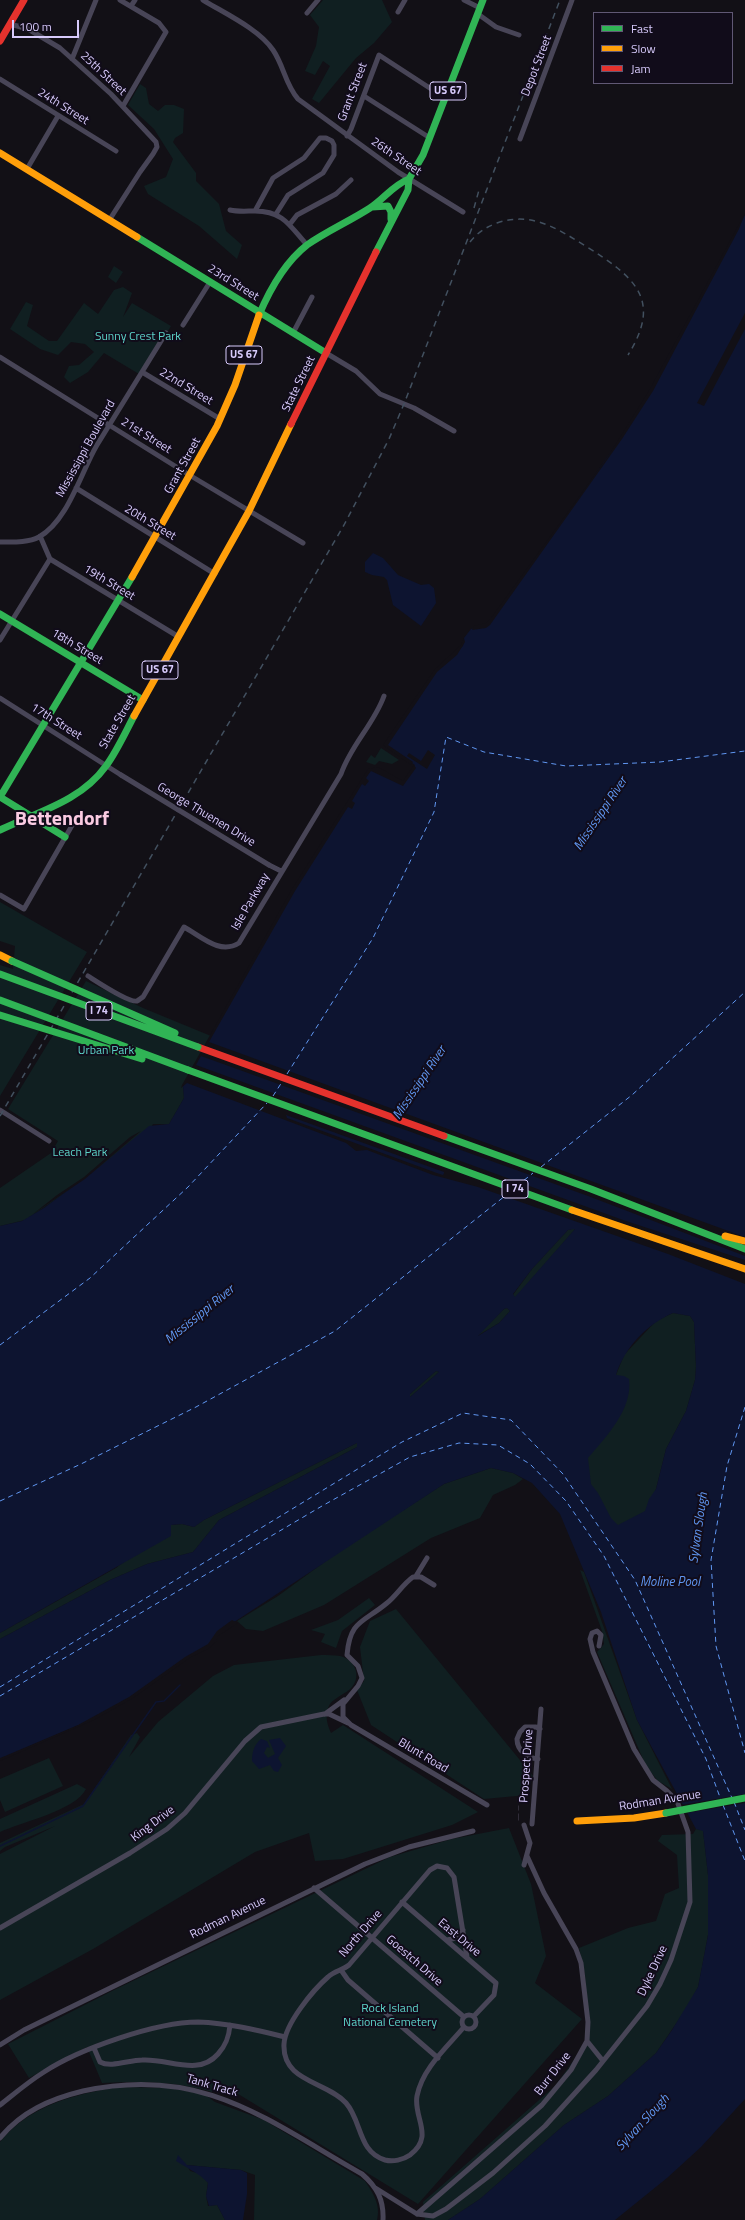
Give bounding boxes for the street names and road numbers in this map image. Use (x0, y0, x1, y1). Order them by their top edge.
street label: Depot Street (519, 33, 555, 99)
street label: 25th Street (77, 49, 129, 99)
street label: Grant Street (335, 61, 371, 123)
road number: US 67 (430, 82, 466, 100)
street label: 24th Street (35, 86, 91, 128)
street label: 26th Street (368, 135, 424, 179)
street label: 23rd Street (205, 262, 261, 304)
road number: US 67 (226, 346, 262, 364)
street label: State Street (279, 354, 319, 414)
street label: 22nd Street (157, 365, 215, 409)
street label: Mississippi Boulevard (53, 398, 119, 500)
street label: 21st Street (118, 415, 174, 457)
street label: Grant Street (162, 436, 204, 496)
street label: 20th Street (122, 502, 178, 544)
street label: 19th Street (81, 562, 137, 604)
street label: 18th Street (49, 626, 105, 668)
road number: US 67 (142, 661, 178, 679)
street label: State Street (97, 692, 139, 752)
street label: 17th Street (28, 701, 84, 743)
street label: George Thuenen Drive (154, 780, 258, 850)
street label: Isle Parkway (229, 871, 273, 933)
road number: I 74 (86, 1002, 112, 1020)
road number: I 74 (502, 1180, 528, 1198)
street label: Prospect Drive (517, 1729, 537, 1803)
street label: Blunt Road (395, 1735, 451, 1777)
street label: Rodman Avenue (618, 1787, 702, 1815)
street label: King Drive (128, 1803, 178, 1845)
street label: Rodman Avenue (188, 1893, 268, 1943)
street label: North Drive (337, 1907, 385, 1961)
street label: East Drive (435, 1916, 483, 1960)
street label: Goestch Drive (383, 1933, 445, 1989)
street label: Dyke Drive (635, 1943, 671, 1999)
street label: Burr Drive (532, 2049, 574, 2099)
street label: Tank Track (185, 2072, 239, 2100)

